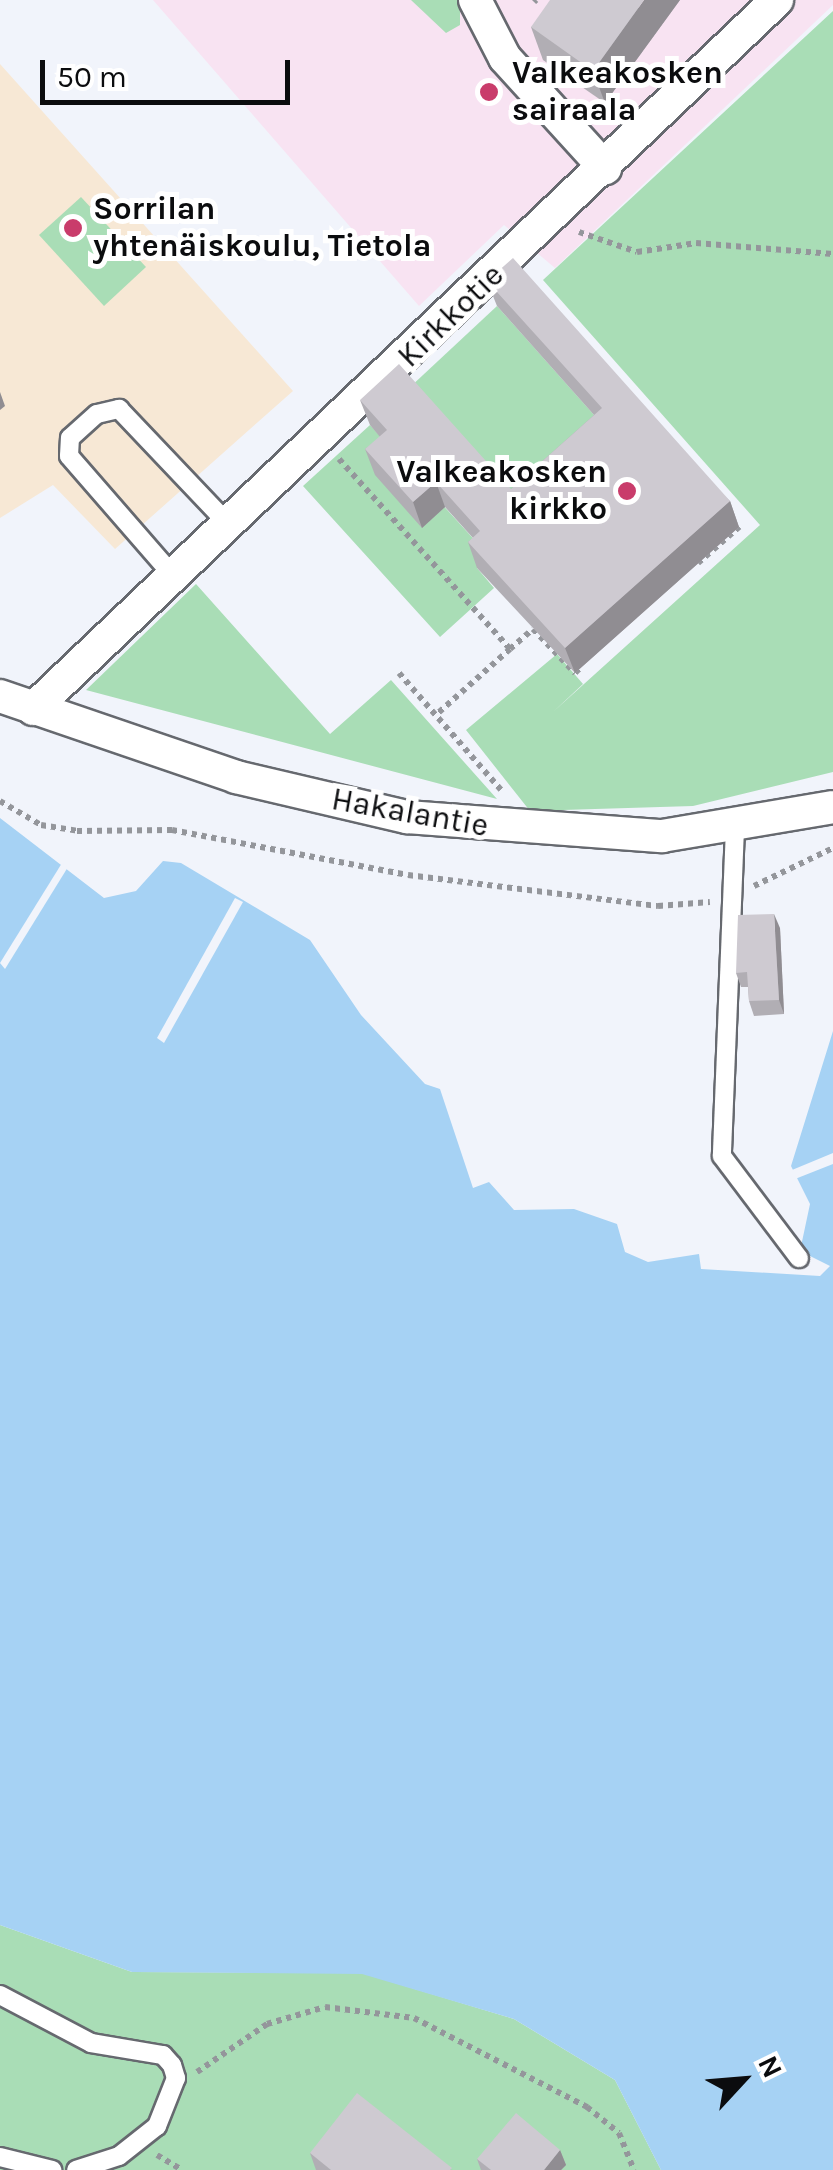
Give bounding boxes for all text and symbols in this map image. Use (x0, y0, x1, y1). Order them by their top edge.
scale bar (45, 40, 295, 102)
place label: Valkeakosken sairaala (512, 55, 723, 130)
text: 50 m (57, 59, 127, 95)
marker: Valkeakosken sairaala (476, 79, 502, 105)
place label: Sorrilan yhtenäiskoulu, Tietola (93, 191, 431, 266)
marker: Sorrilan yhtenäiskoulu, Tietola (62, 217, 84, 239)
street label: Kirkkotie (390, 256, 512, 376)
place label: Valkeakosken kirkko (396, 454, 607, 529)
marker: Valkeakosken kirkko (616, 480, 638, 502)
street label: Hakalantie (329, 780, 491, 846)
north arrow (693, 2030, 793, 2130)
text: N (751, 2050, 790, 2083)

